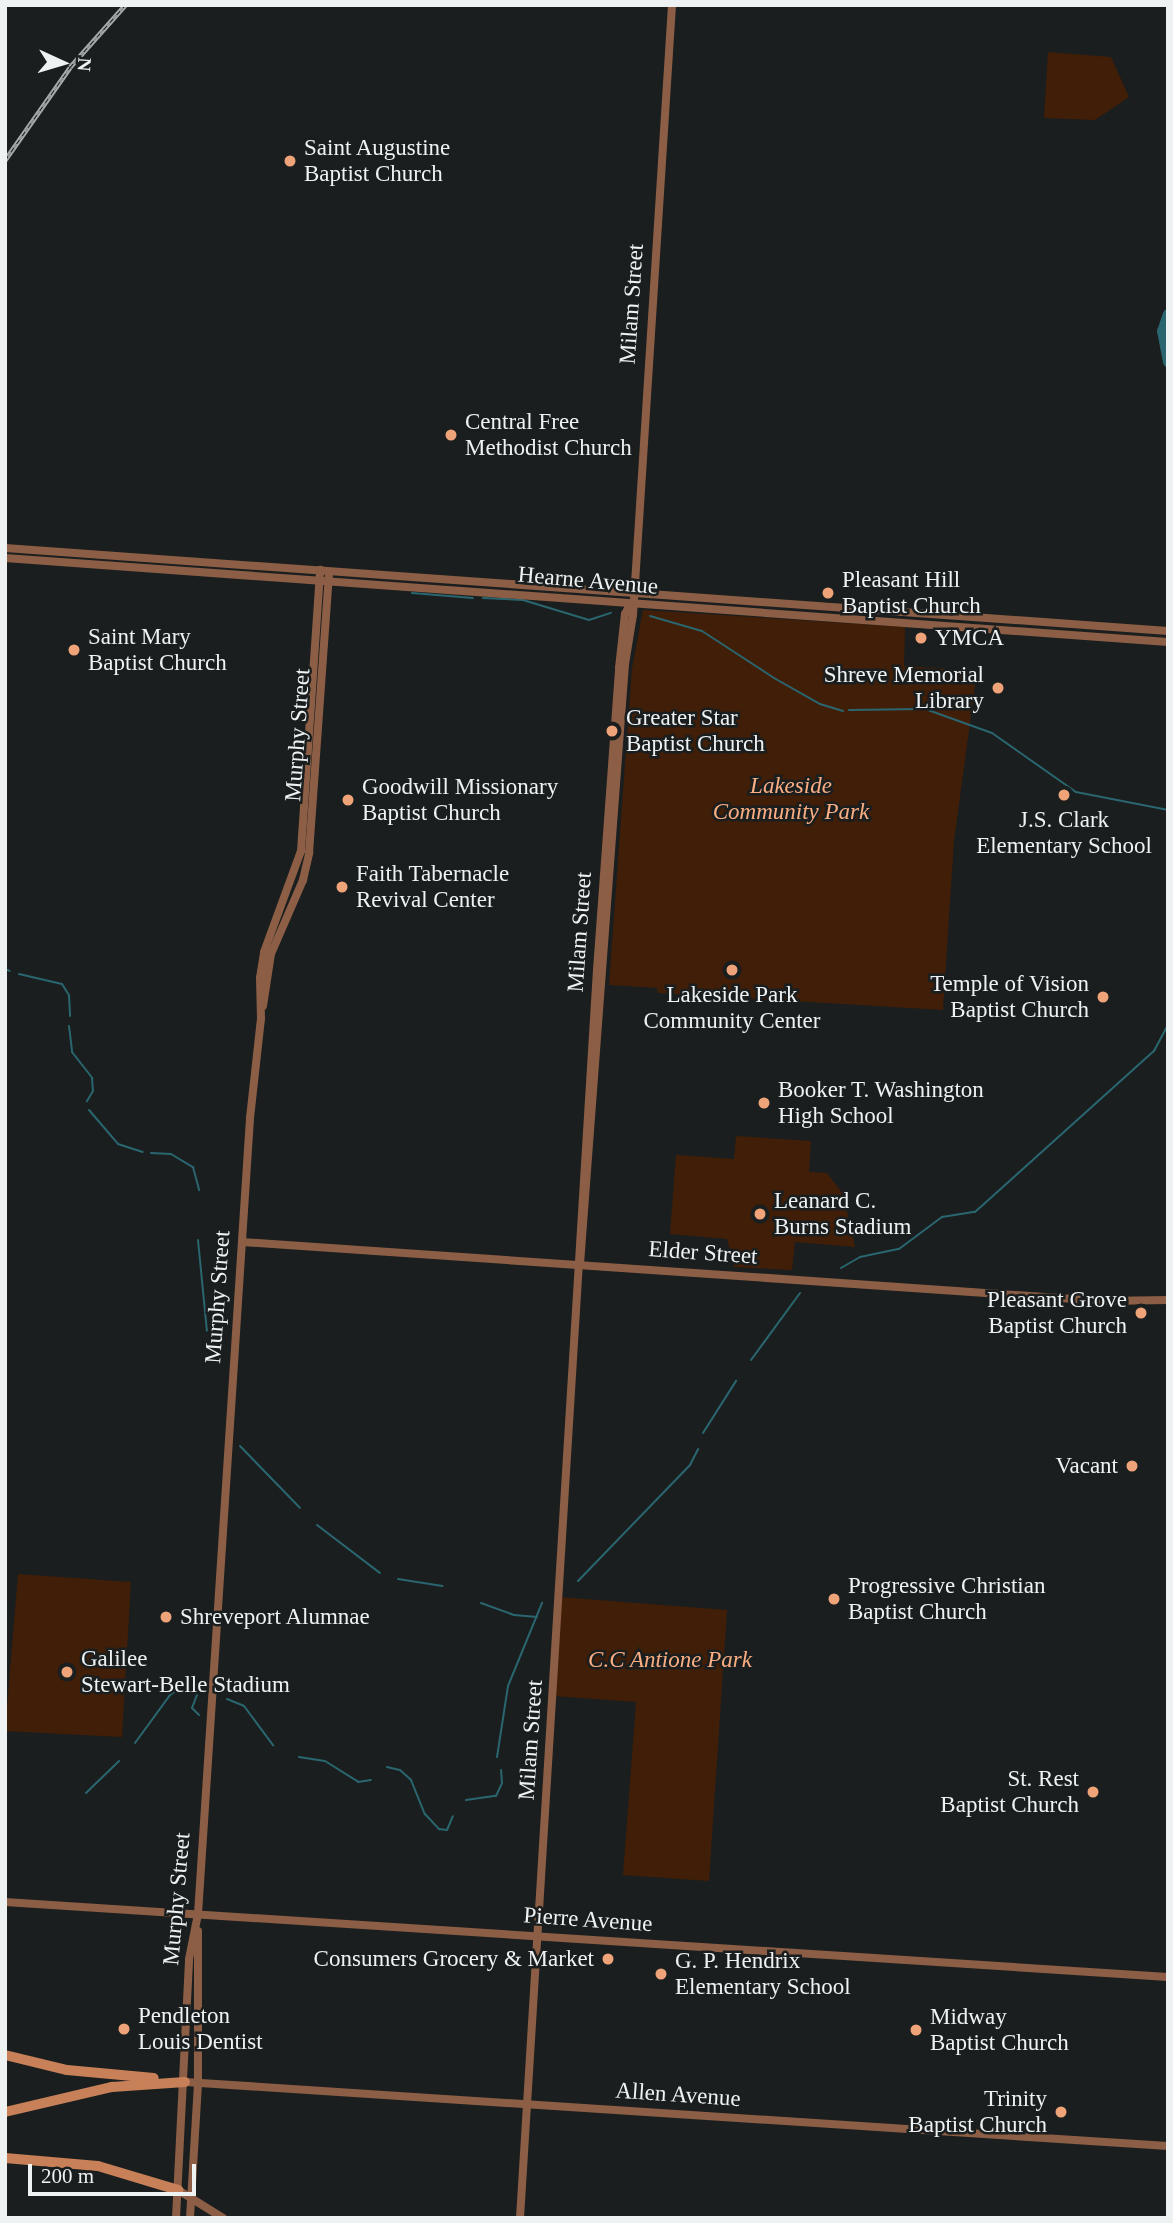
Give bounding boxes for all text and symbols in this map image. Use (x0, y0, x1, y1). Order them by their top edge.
north arrow (28, 28, 98, 98)
text: N (73, 57, 95, 72)
place label: Saint Augustine Baptist Church (304, 134, 452, 188)
marker: Saint Augustine Baptist Church (282, 153, 298, 169)
street label: Milam Street (614, 243, 650, 365)
place label: Central Free Methodist Church (465, 408, 632, 462)
marker: Central Free Methodist Church (443, 427, 459, 443)
street label: Hearne Avenue (516, 561, 660, 601)
place label: Pleasant Hill Baptist Church (842, 566, 981, 620)
marker: Pleasant Hill Baptist Church (820, 585, 836, 601)
place label: Saint Mary Baptist Church (88, 623, 227, 677)
place label: YMCA (935, 624, 1004, 652)
marker: YMCA (913, 630, 929, 646)
marker: Saint Mary Baptist Church (66, 642, 82, 658)
place label: Shreve Memorial Library (824, 661, 984, 715)
street label: Murphy Street (280, 667, 316, 803)
marker: Shreve Memorial Library (990, 680, 1006, 696)
place label: Greater Star Baptist Church (626, 704, 765, 758)
marker: Greater Star Baptist Church (604, 723, 620, 739)
park label: Lakeside Community Park (713, 772, 869, 826)
place label: Goodwill Missionary Baptist Church (362, 773, 558, 827)
marker: J.S. Clark Elementary School (1056, 787, 1072, 803)
marker: Goodwill Missionary Baptist Church (340, 792, 356, 808)
place label: J.S. Clark Elementary School (976, 806, 1152, 860)
place label: Faith Tabernacle Revival Center (356, 860, 510, 914)
street label: Milam Street (562, 871, 598, 993)
marker: Faith Tabernacle Revival Center (334, 879, 350, 895)
marker: Lakeside Park Community Center (724, 962, 740, 978)
place label: Temple of Vision Baptist Church (930, 970, 1089, 1024)
place label: Lakeside Park Community Center (644, 981, 820, 1035)
marker: Temple of Vision Baptist Church (1095, 989, 1111, 1005)
place label: Booker T. Washington High School (778, 1076, 985, 1130)
marker: Booker T. Washington High School (756, 1095, 772, 1111)
place label: Leanard C. Burns Stadium (774, 1187, 911, 1241)
marker: Leanard C. Burns Stadium (752, 1206, 768, 1222)
street label: Murphy Street (200, 1229, 236, 1365)
street label: Elder Street (648, 1235, 758, 1271)
place label: Pleasant Grove Baptist Church (987, 1286, 1127, 1340)
marker: Pleasant Grove Baptist Church (1133, 1305, 1149, 1321)
place label: Vacant (1055, 1452, 1118, 1480)
marker: Vacant (1124, 1458, 1140, 1474)
place label: Progressive Christian Baptist Church (848, 1572, 1045, 1626)
marker: Progressive Christian Baptist Church (826, 1591, 842, 1607)
place label: Shreveport Alumnae (180, 1603, 371, 1631)
marker: Shreveport Alumnae (158, 1609, 174, 1625)
place label: Galilee Stewart-Belle Stadium (81, 1645, 290, 1699)
park label: C.C Antione Park (588, 1646, 752, 1674)
marker: Galilee Stewart-Belle Stadium (59, 1664, 75, 1680)
street label: Milam Street (513, 1679, 549, 1801)
place label: St. Rest Baptist Church (940, 1765, 1079, 1819)
marker: St. Rest Baptist Church (1085, 1784, 1101, 1800)
street label: Murphy Street (157, 1831, 197, 1967)
street label: Pierre Avenue (522, 1902, 654, 1938)
place label: Consumers Grocery & Market (314, 1945, 594, 1973)
place label: G. P. Hendrix Elementary School (675, 1947, 851, 2001)
marker: Consumers Grocery & Market (600, 1951, 616, 1967)
marker: G. P. Hendrix Elementary School (653, 1966, 669, 1982)
place label: Pendleton Louis Dentist (138, 2002, 263, 2056)
place label: Midway Baptist Church (930, 2003, 1069, 2057)
marker: Pendleton Louis Dentist (116, 2021, 132, 2037)
marker: Midway Baptist Church (908, 2022, 924, 2038)
street label: Allen Avenue (614, 2077, 742, 2113)
place label: Trinity Baptist Church (908, 2085, 1047, 2139)
marker: Trinity Baptist Church (1053, 2104, 1069, 2120)
scale bar (32, 2150, 200, 2194)
text: 200 m (41, 2164, 94, 2188)

